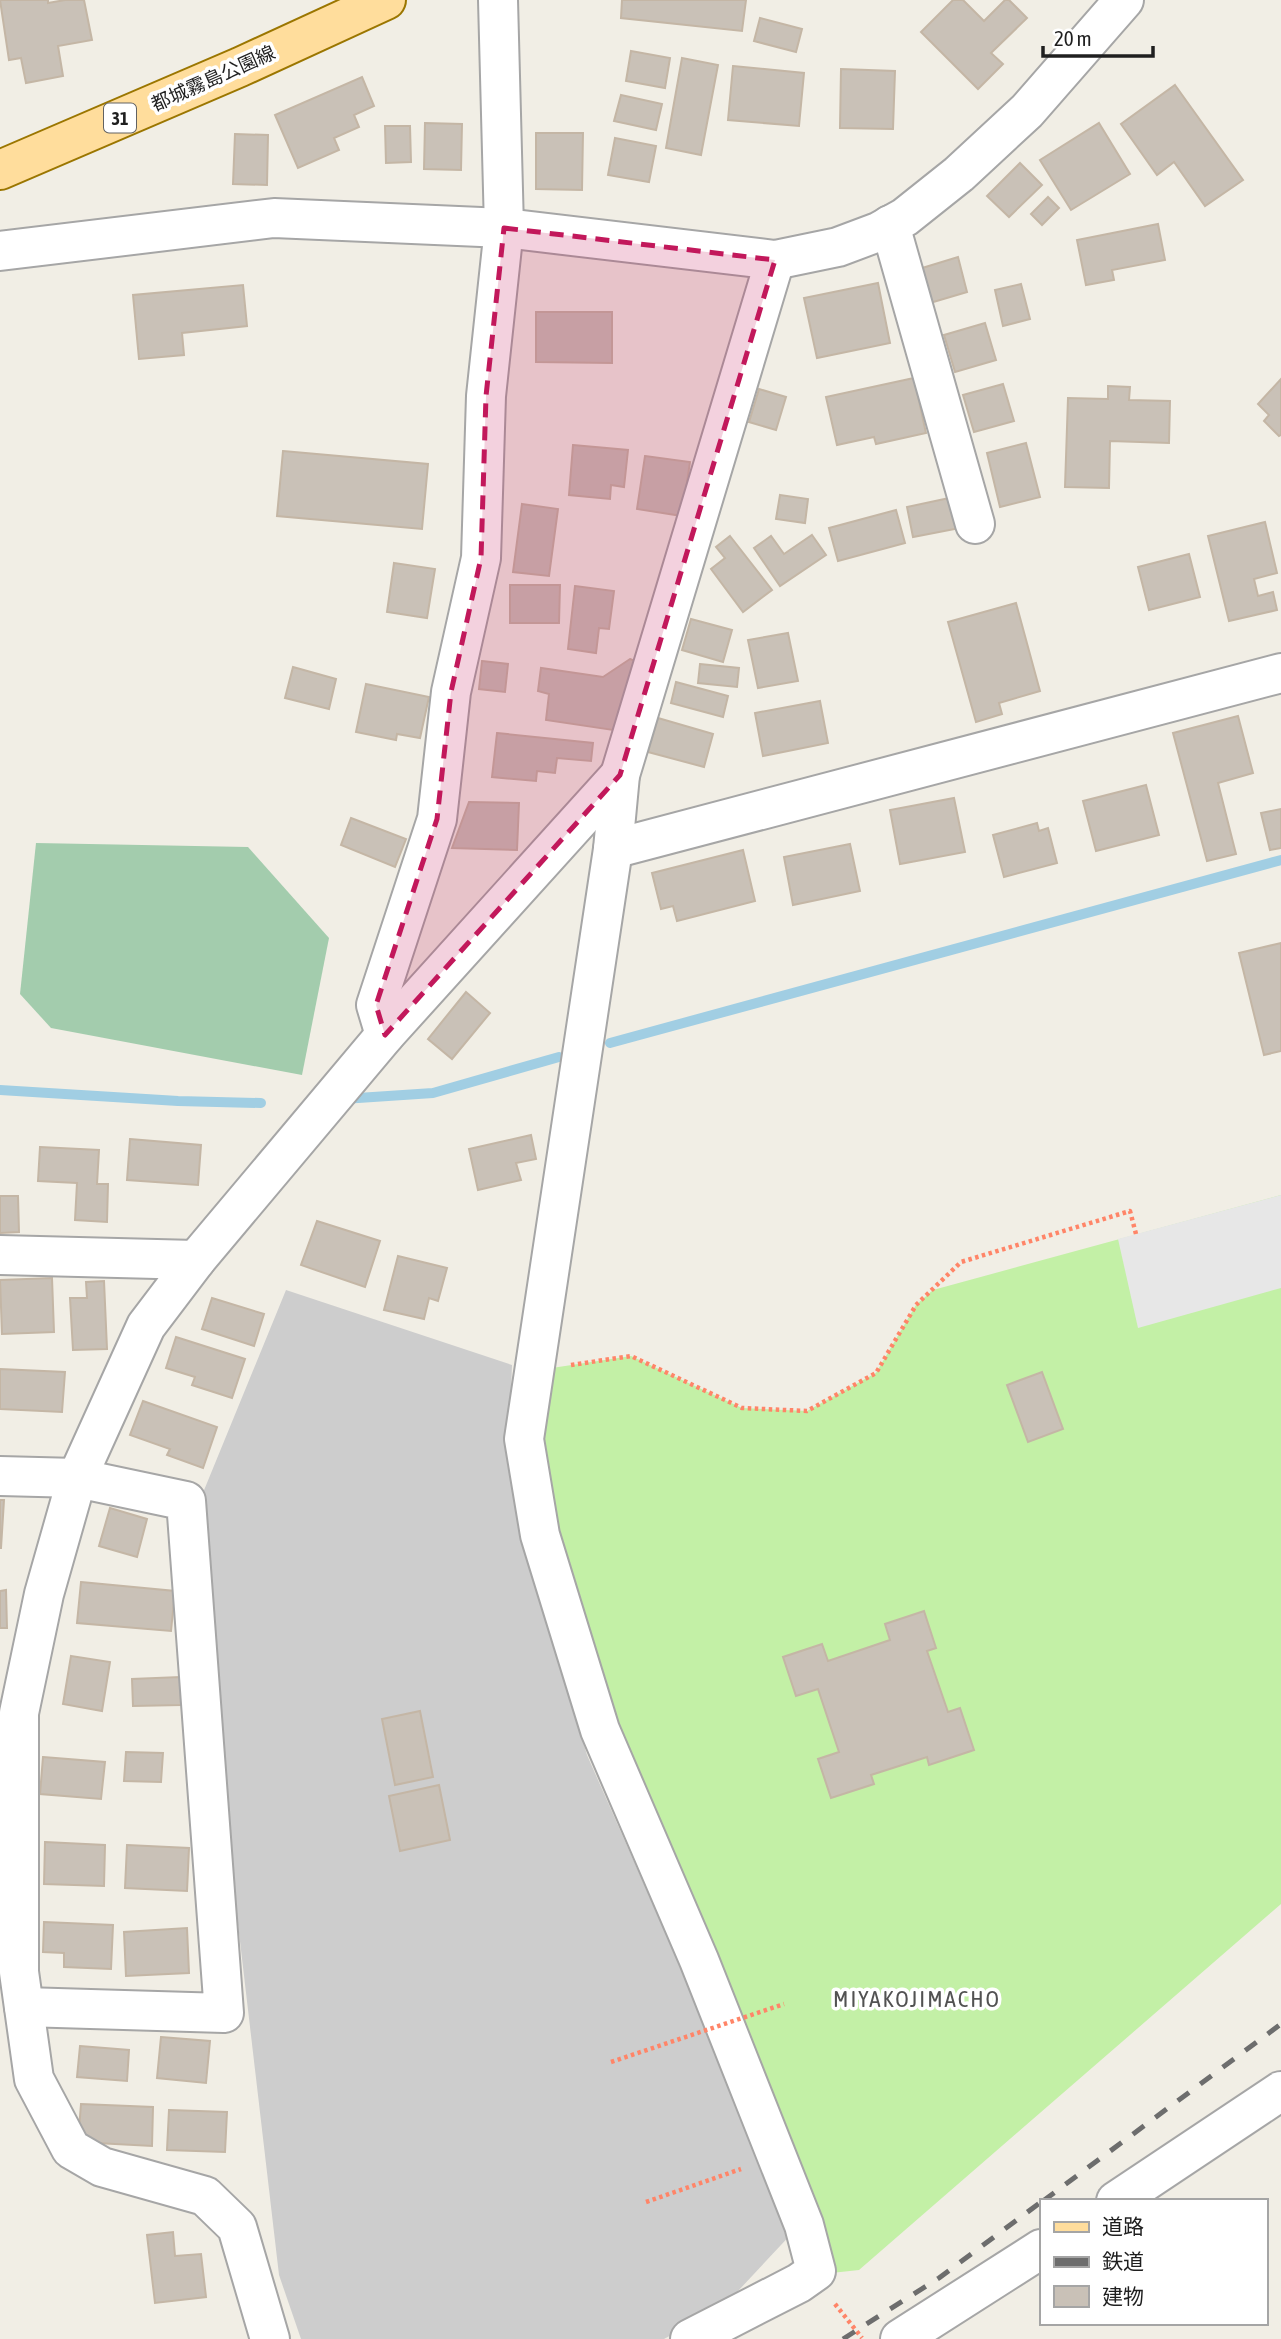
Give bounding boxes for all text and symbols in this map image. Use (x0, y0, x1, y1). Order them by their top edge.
scale bar (1043, 14, 1153, 58)
text: 20 m (1054, 26, 1092, 50)
street label: 都城霧島公園線 (148, 41, 278, 115)
road number: 31 (104, 104, 136, 132)
district label: MIYAKOJIMACHO (833, 1986, 1001, 2012)
legend (1040, 2199, 1267, 2325)
text: 道路 (1102, 2214, 1144, 2238)
text: 鉄道 (1102, 2249, 1144, 2273)
text: 建物 (1102, 2284, 1144, 2308)

